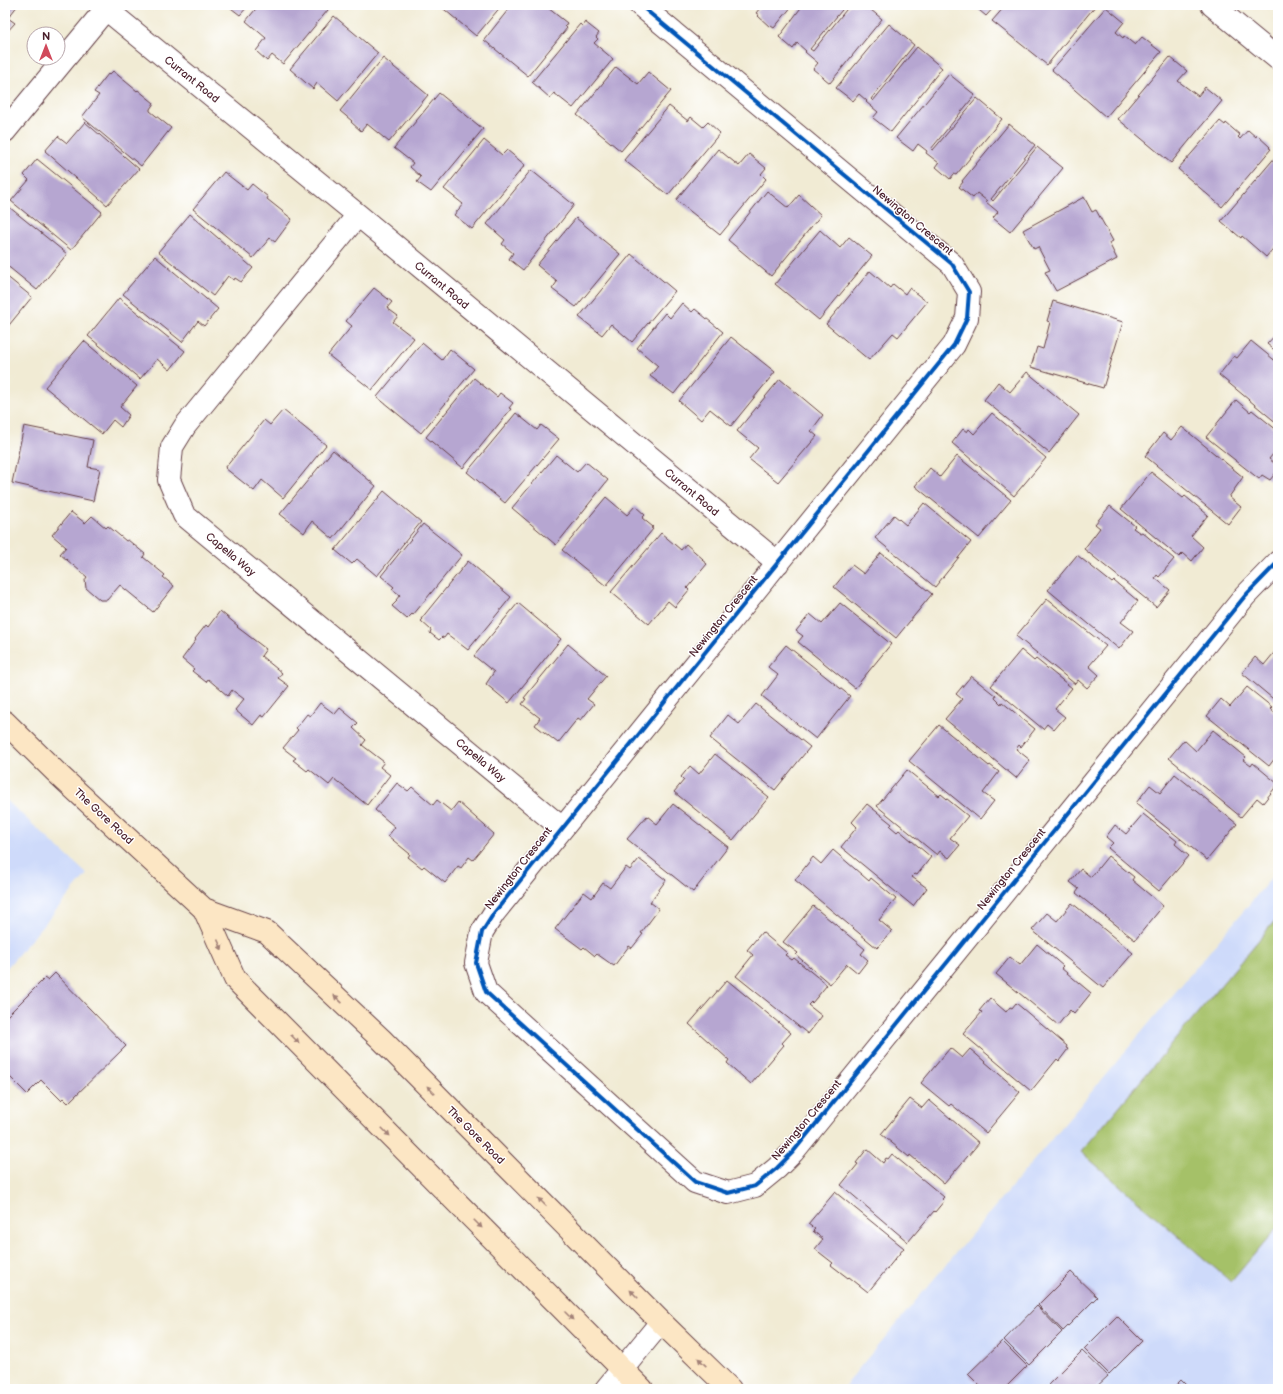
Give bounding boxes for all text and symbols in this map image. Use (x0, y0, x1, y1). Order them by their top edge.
north arrow (26, 26, 66, 66)
text: N (42, 30, 50, 43)
street label: Currant Road (162, 53, 222, 106)
street label: Newington Crescent (870, 183, 956, 258)
street label: Currant Road (412, 259, 472, 312)
street label: Currant Road (662, 466, 722, 519)
street label: Capella Way (203, 530, 258, 579)
street label: Newington Crescent (686, 572, 761, 660)
street label: Capella Way (453, 736, 508, 785)
street label: The Gore Road (71, 786, 136, 847)
street label: Newington Crescent (482, 824, 555, 912)
street label: Newington Crescent (974, 825, 1049, 913)
one-way arrow (217, 939, 223, 951)
one-way arrow (333, 994, 343, 1004)
one-way arrow (290, 1034, 300, 1044)
street label: Newington Crescent (769, 1077, 844, 1163)
one-way arrow (426, 1085, 436, 1095)
street label: The Gore Road (444, 1104, 507, 1167)
one-way arrow (381, 1127, 391, 1137)
one-way arrow (537, 1197, 547, 1207)
one-way arrow (473, 1219, 483, 1229)
one-way arrow (629, 1289, 638, 1299)
one-way arrow (564, 1311, 574, 1321)
one-way arrow (697, 1357, 707, 1367)

